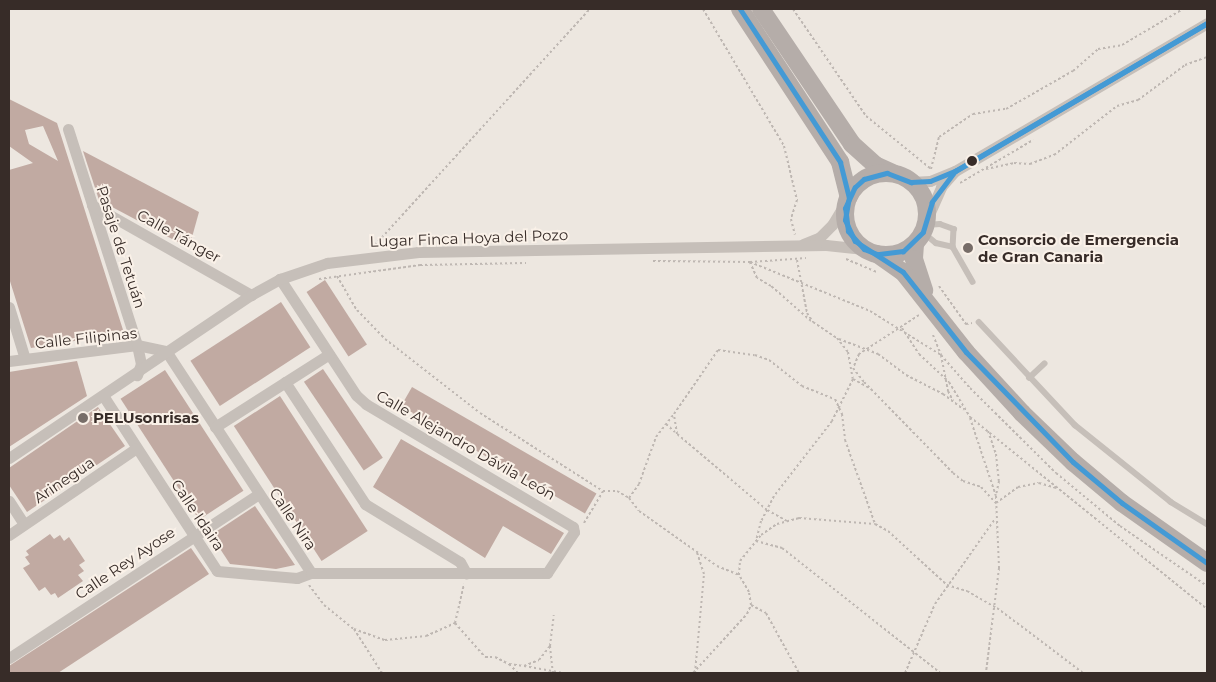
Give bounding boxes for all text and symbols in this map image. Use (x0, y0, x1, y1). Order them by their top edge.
unlabelled marker (967, 156, 977, 166)
street label: Pasaje de Tetuán (93, 183, 149, 311)
street label: Calle Tánger (134, 206, 224, 266)
street label: Lugar Finca Hoya del Pozo (369, 226, 569, 250)
place label: Consorcio de Emergencia de Gran Canaria (978, 230, 1179, 265)
marker: Consorcio de Emergencia de Gran Canaria (962, 242, 974, 254)
street label: Calle Filipinas (34, 324, 138, 352)
street label: Calle Alejandro Dávila León (373, 386, 559, 504)
place label: PELUsonrisas (93, 409, 199, 427)
marker: PELUsonrisas (77, 412, 89, 424)
street label: Arinegua (30, 453, 98, 507)
street label: Calle Idaira (168, 476, 228, 554)
street label: Calle Nira (266, 485, 320, 553)
street label: Calle Rey Ayose (72, 523, 178, 603)

